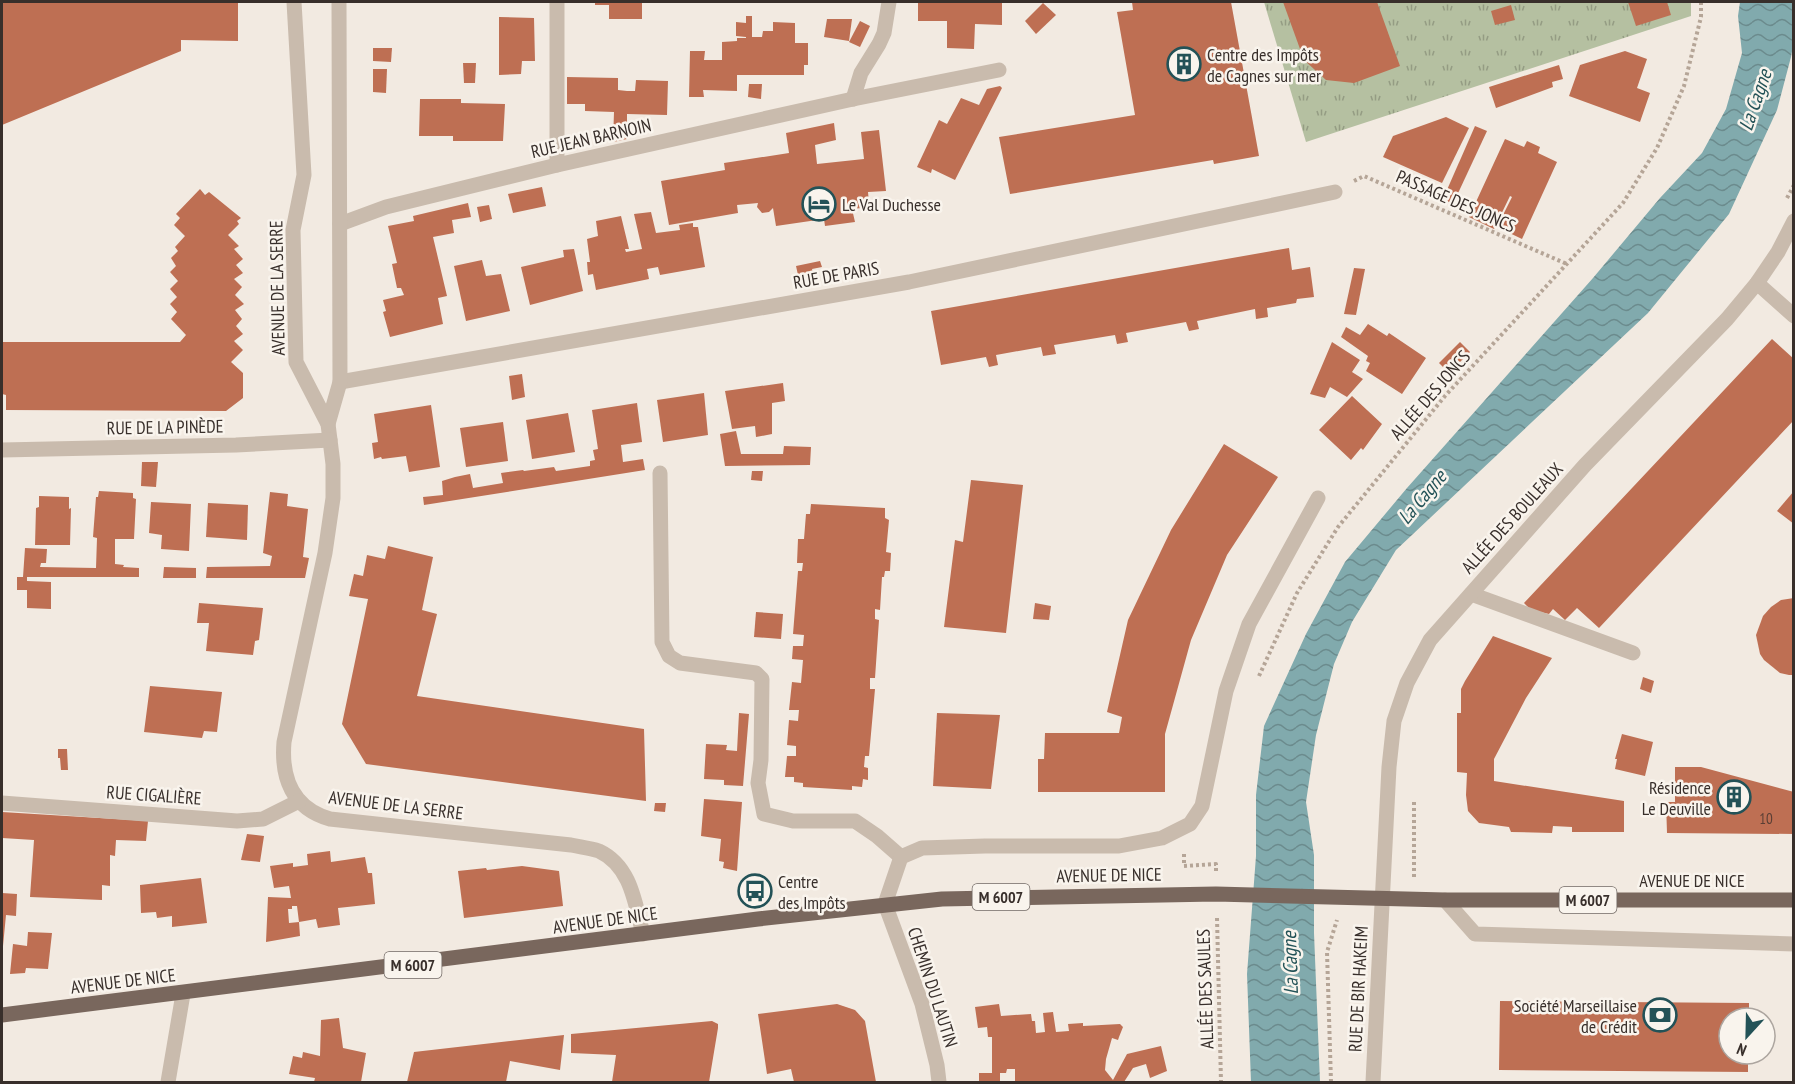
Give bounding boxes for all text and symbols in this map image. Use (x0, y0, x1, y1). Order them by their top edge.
place label: Centre des Impôts de Cagnes sur mer (1207, 43, 1321, 87)
building icon: Centre des Impôts de Cagnes sur mer (1166, 46, 1202, 82)
water label: La Cagne (1732, 64, 1778, 134)
street label: RUE JEAN BARNOIN (529, 113, 653, 163)
street label: PASSAGE DES JONCS (1393, 164, 1519, 238)
hotel icon: Le Val Duchesse (801, 186, 837, 222)
place label: Le Val Duchesse (842, 193, 941, 216)
street label: AVENUE DE LA SERRE (264, 220, 290, 356)
street label: RUE DE PARIS (791, 256, 881, 294)
street label: ALLÉE DES JONCS (1385, 345, 1475, 445)
street label: RUE DE LA PINÈDE (106, 414, 224, 440)
street label: ALLÉE DES BOULEAUX (1456, 458, 1568, 578)
water label: La Cagne (1392, 463, 1453, 529)
place label: Résidence Le Deuville (1642, 776, 1711, 820)
building icon: Résidence Le Deuville (1716, 779, 1752, 815)
street label: RUE CIGALIÈRE (106, 780, 202, 810)
street label: AVENUE DE LA SERRE (328, 785, 464, 825)
house number: 10 (1759, 809, 1773, 828)
street label: AVENUE DE NICE (1056, 863, 1162, 887)
street label: AVENUE DE NICE (1639, 869, 1745, 892)
place label: Centre des Impôts (778, 870, 846, 914)
bus stop icon: Centre des Impôts (737, 873, 773, 909)
road number: M 6007 (972, 884, 1030, 910)
road number: M 6007 (1560, 887, 1616, 913)
street label: AVENUE DE NICE (551, 901, 659, 939)
street label: CHEMIN DU LAUTIN (903, 924, 963, 1050)
street label: RUE DE BIR HAKEIM (1343, 925, 1373, 1053)
street label: ALLÉE DES SAULES (1191, 928, 1219, 1049)
water label: La Cagne (1276, 929, 1304, 995)
road number: M 6007 (384, 952, 442, 978)
street label: AVENUE DE NICE (69, 963, 177, 999)
place label: Société Marseillaise de Crédit (1514, 994, 1637, 1038)
bank icon: Société Marseillaise de Crédit (1642, 997, 1678, 1033)
north arrow (1717, 1006, 1777, 1066)
text: N (1734, 1039, 1749, 1061)

